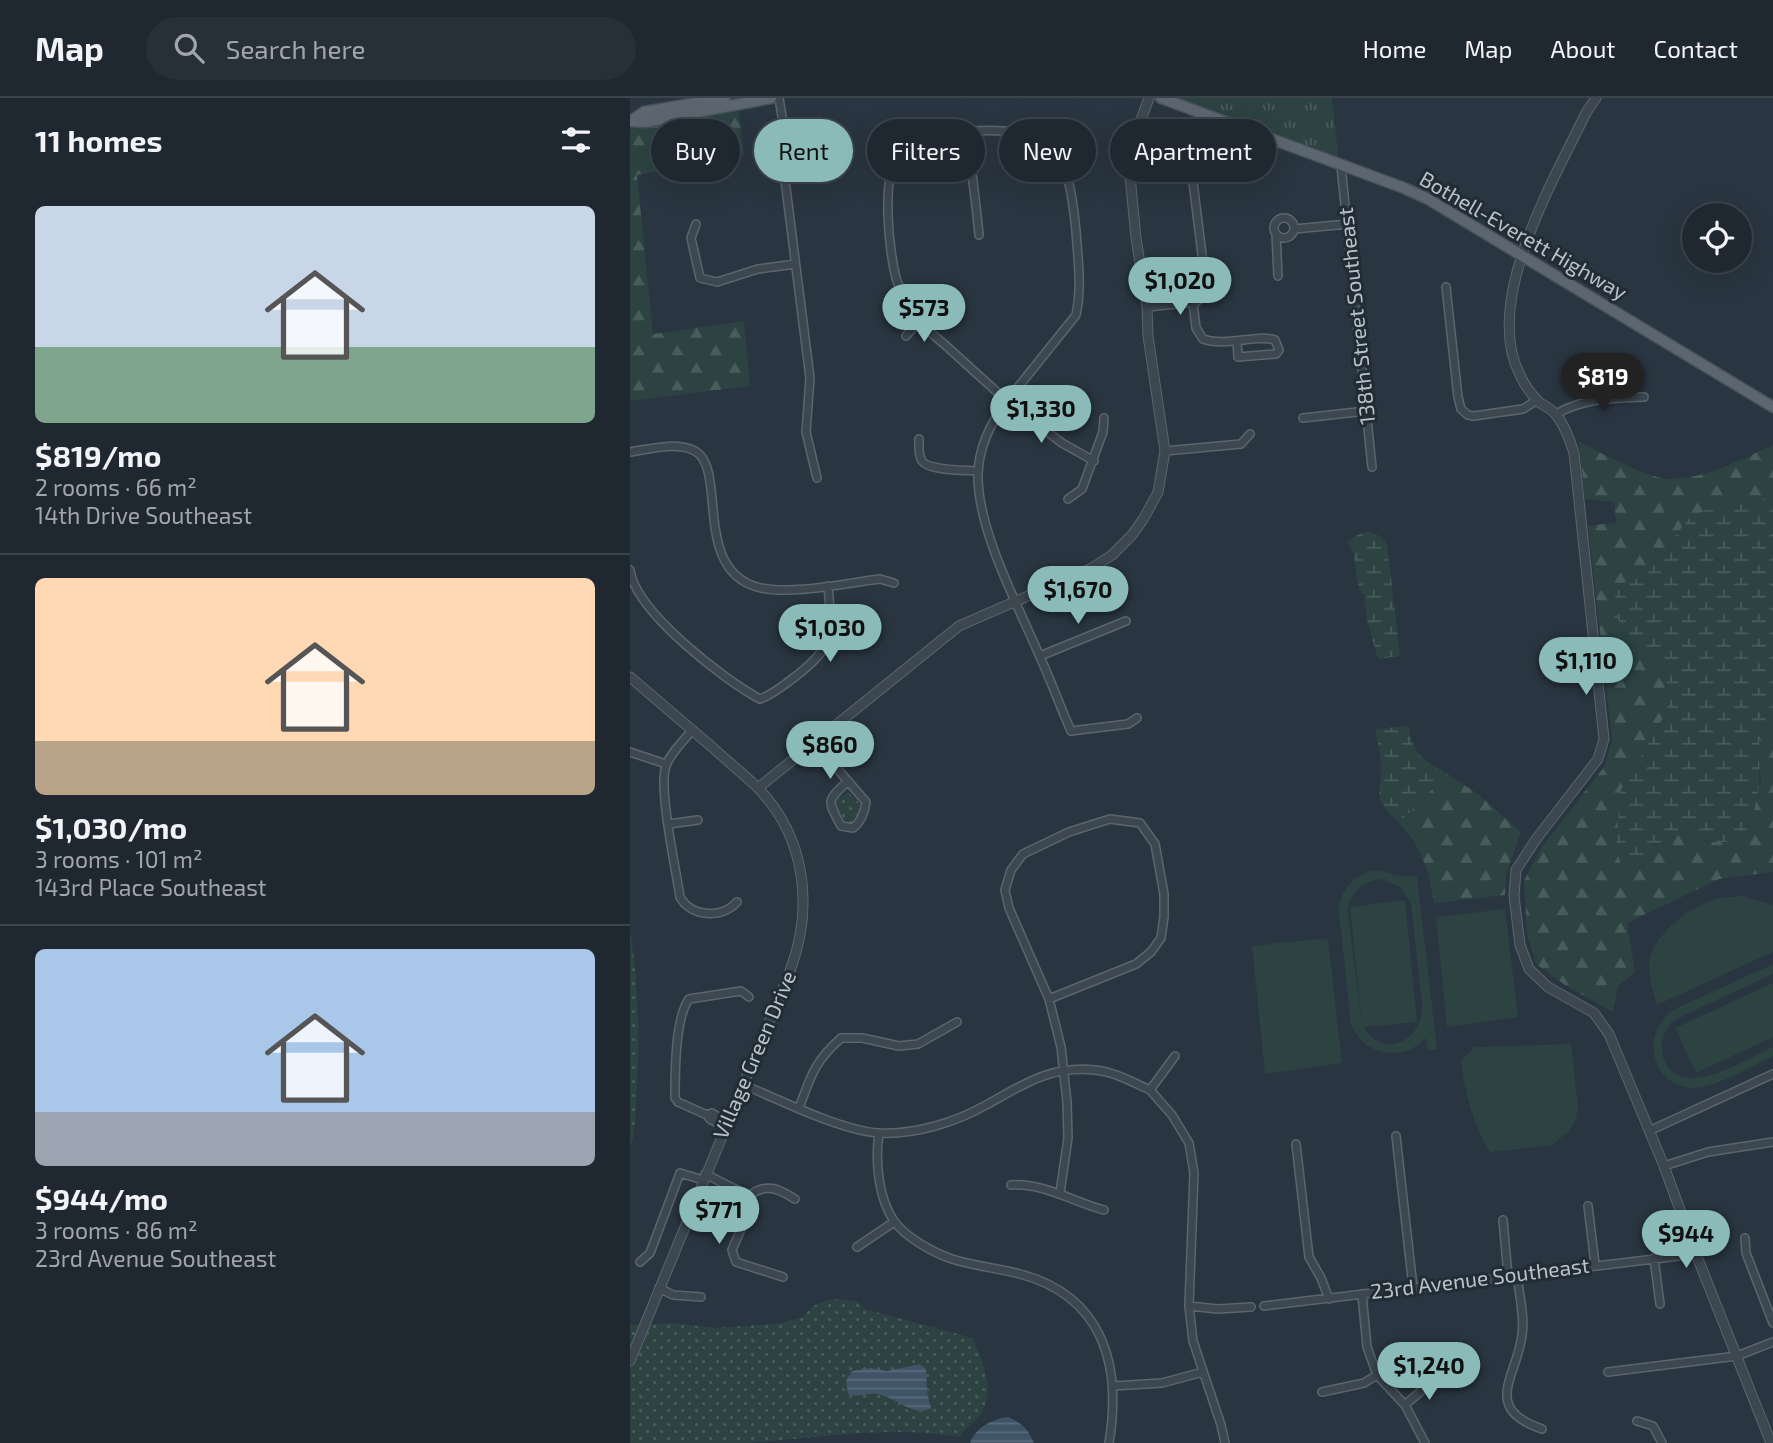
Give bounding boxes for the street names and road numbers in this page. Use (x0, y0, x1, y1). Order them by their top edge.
street label: Bothell-Everett Highway (1416, 165, 1632, 304)
street label: 138th Street Southeast (1332, 206, 1379, 426)
street label: Village Green Drive (707, 967, 800, 1142)
street label: 23rd Avenue Southeast (1369, 1252, 1591, 1303)

